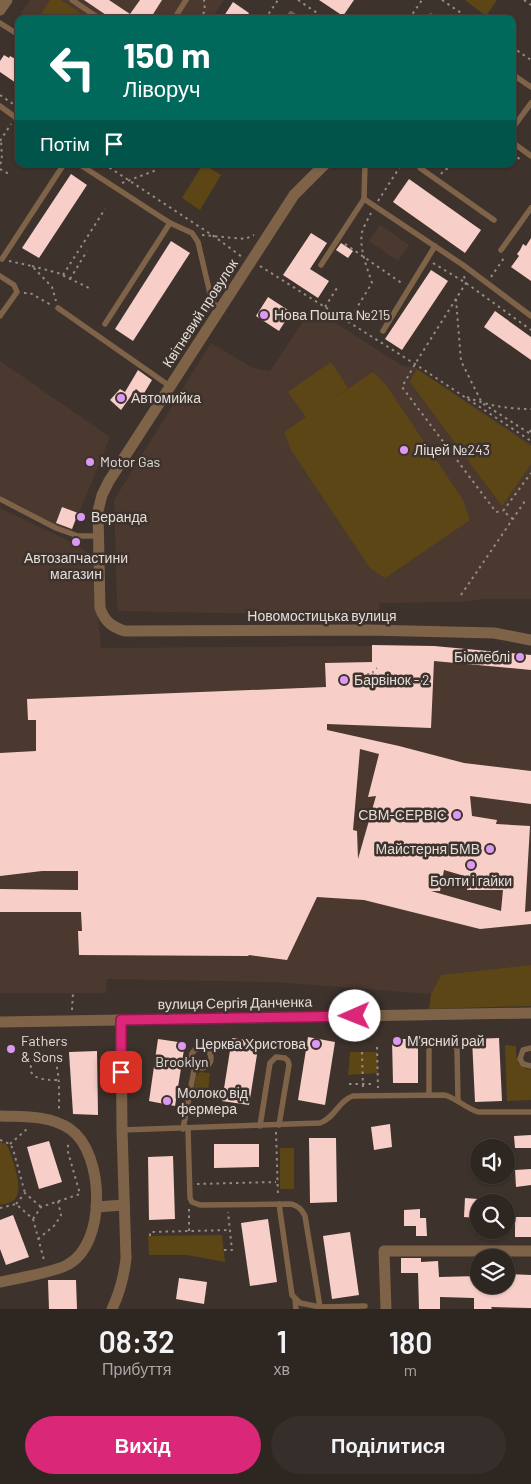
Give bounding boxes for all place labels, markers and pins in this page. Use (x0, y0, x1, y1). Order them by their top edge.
place label: Нова Пошта №215 (274, 306, 390, 323)
marker: Нова Пошта №215 (258, 309, 270, 321)
place label: Автомийка (131, 389, 201, 406)
marker: Автомийка (115, 392, 127, 404)
place label: Ліцей №243 (414, 441, 490, 458)
marker: Ліцей №243 (398, 444, 410, 456)
place label: Motor Gas (100, 453, 161, 470)
marker: Motor Gas (84, 456, 96, 468)
place label: Веранда (91, 508, 148, 525)
marker: Веранда (75, 511, 87, 523)
marker: Автозапчастини магазин (70, 536, 82, 548)
place label: Автозапчастини магазин (24, 549, 128, 582)
place label: Біомеблі (454, 648, 510, 665)
marker: Біомеблі (514, 651, 526, 663)
place label: Барвінок - 2 (354, 671, 430, 688)
marker: Барвінок - 2 (338, 674, 350, 686)
place label: СВМ-СЕРВІС (358, 806, 447, 823)
marker: СВМ-СЕРВІС (451, 809, 463, 821)
place label: Майстерня БМВ (375, 840, 480, 857)
marker: Майстерня БМВ (484, 843, 496, 855)
marker: Болти і гайки (465, 859, 477, 871)
place label: Болти і гайки (430, 872, 512, 889)
place label: Fathers & Sons (21, 1032, 68, 1065)
place label: М'ясний рай (407, 1032, 485, 1049)
place label: Церква Христова (195, 1035, 306, 1052)
marker: М'ясний рай (391, 1035, 403, 1047)
marker: Церква Христова (310, 1038, 322, 1050)
marker: Brooklyn (176, 1040, 188, 1052)
marker: Fathers & Sons (5, 1043, 17, 1055)
pin (100, 1051, 142, 1093)
place label: Brooklyn (155, 1053, 209, 1070)
place label: Молоко від фермера (177, 1084, 248, 1117)
marker: Молоко від фермера (161, 1095, 173, 1107)

